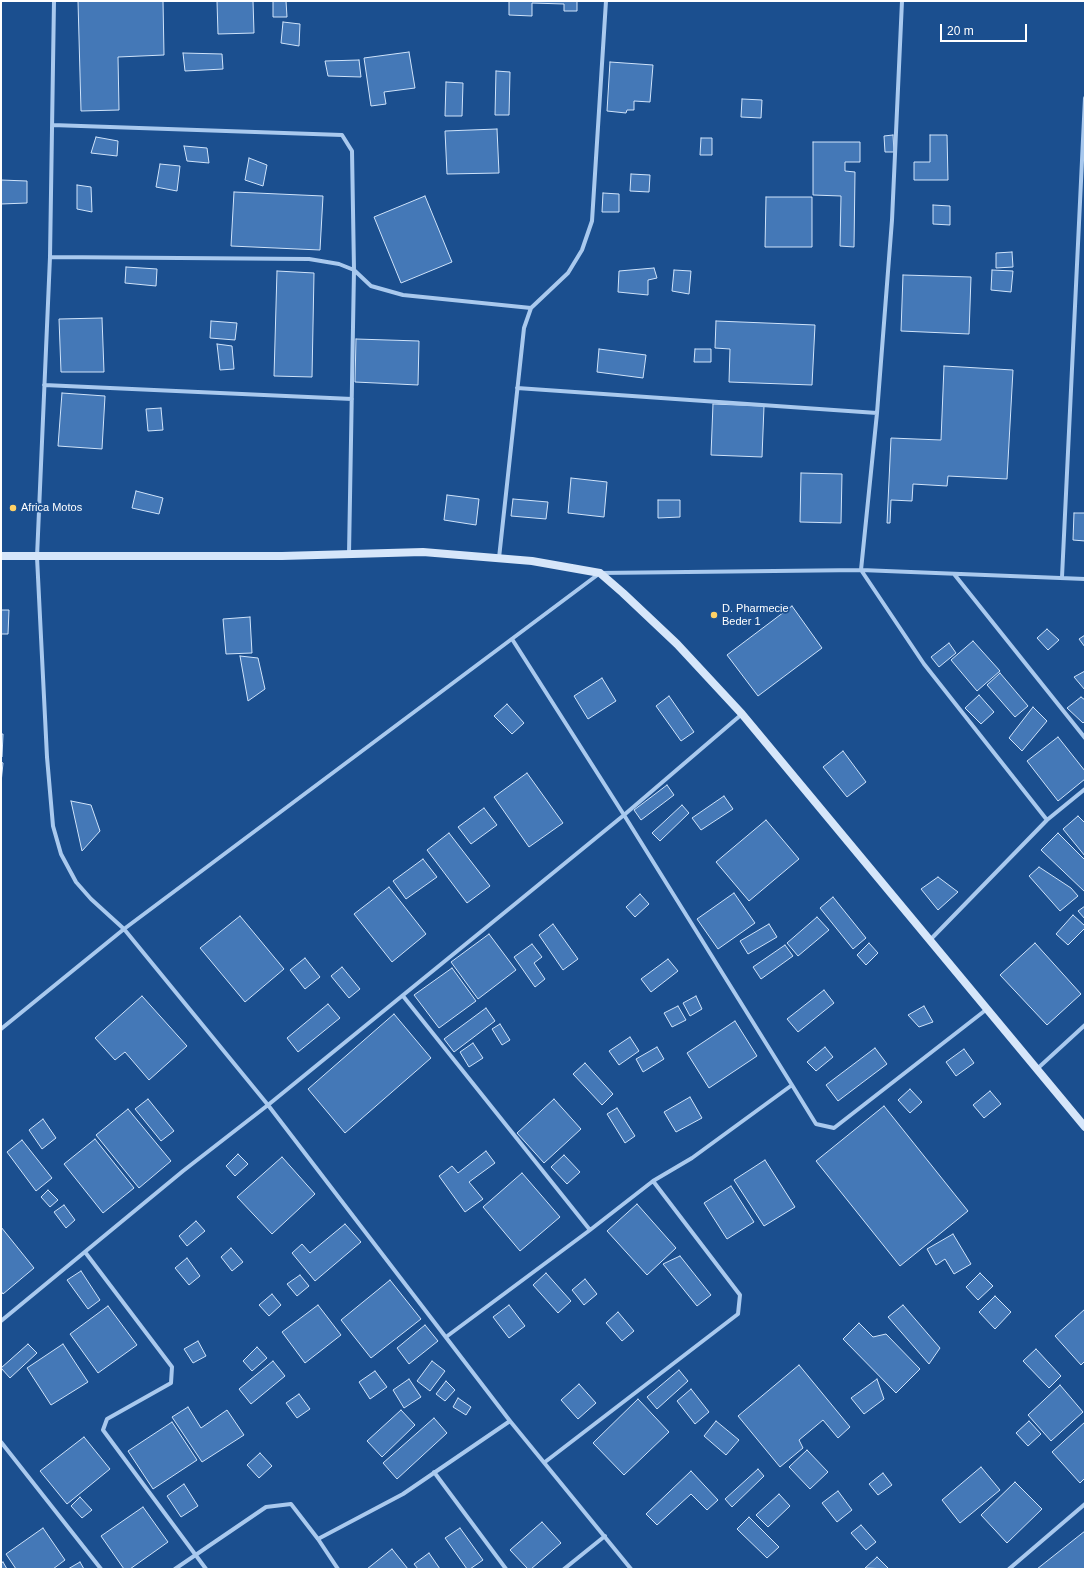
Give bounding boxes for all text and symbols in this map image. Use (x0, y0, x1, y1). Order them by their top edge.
scale bar (942, 16, 1029, 42)
text: 20 m (947, 24, 974, 38)
place label: Africa Motos (21, 501, 82, 515)
marker: Africa Motos (8, 503, 18, 513)
place label: D. Pharmecie Beder 1 (722, 602, 789, 628)
marker: D. Pharmecie Beder 1 (709, 610, 719, 620)

